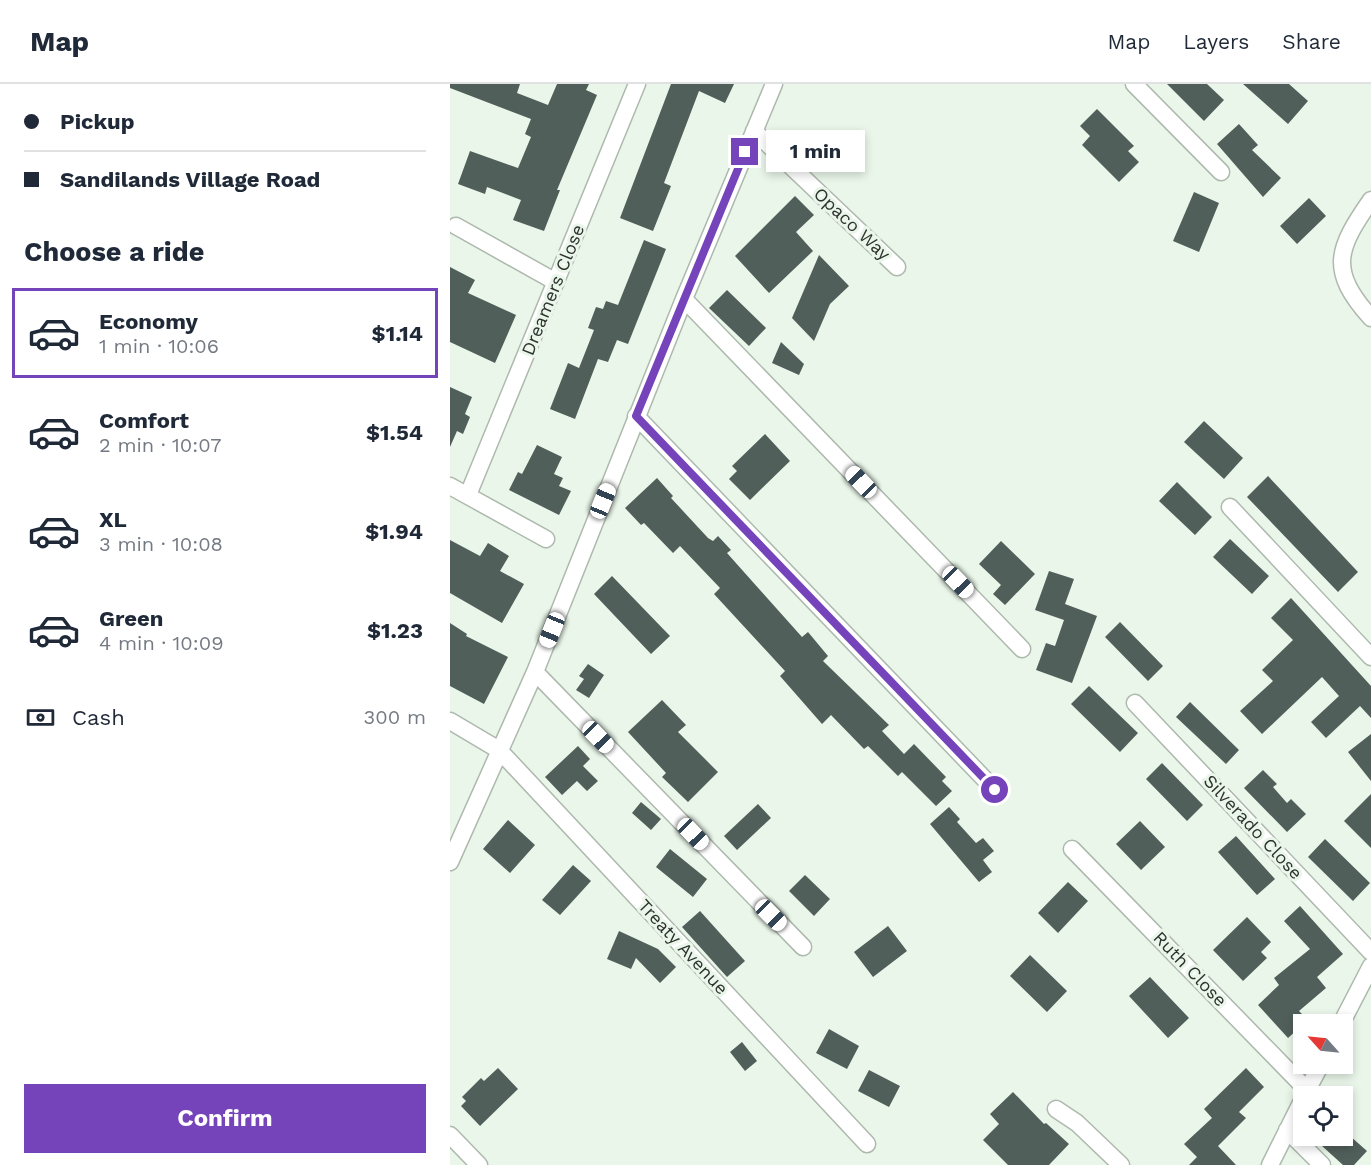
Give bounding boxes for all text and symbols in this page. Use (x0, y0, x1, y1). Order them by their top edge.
text: Map (30, 25, 89, 58)
text: Map (1107, 29, 1150, 54)
text: Layers (1183, 29, 1249, 54)
text: Share (1282, 29, 1341, 54)
text: Pickup (60, 109, 135, 134)
callout: 1 min (766, 131, 865, 173)
route end (731, 138, 758, 165)
text: 1 min (790, 139, 841, 163)
text: Sandilands Village Road (60, 167, 320, 192)
street label: Opaco Way (810, 183, 895, 265)
street label: Dreamers Close (517, 221, 588, 358)
text: Choose a ride (24, 236, 204, 268)
icon: car (27, 306, 81, 360)
text: Economy (99, 309, 198, 334)
text: $1.14 (372, 321, 423, 346)
text: 1 min · 10:06 (99, 334, 219, 358)
icon: car (27, 405, 81, 459)
text: Comfort (99, 408, 189, 433)
text: $1.54 (366, 420, 423, 445)
text: 2 min · 10:07 (99, 433, 221, 457)
car (842, 463, 880, 501)
car (588, 481, 618, 521)
icon: car (27, 504, 81, 558)
text: XL (99, 507, 127, 532)
text: $1.94 (365, 519, 423, 544)
text: 3 min · 10:08 (99, 532, 223, 556)
car (939, 563, 977, 601)
icon: car (27, 603, 81, 657)
text: Green (99, 606, 163, 631)
car (537, 610, 567, 650)
text: $1.23 (367, 618, 423, 643)
text: 4 min · 10:09 (99, 631, 224, 655)
icon: cash (24, 701, 57, 734)
text: Cash (72, 705, 125, 730)
text: 300 m (364, 705, 426, 729)
car (579, 718, 617, 756)
street label: Silverado Close (1200, 770, 1307, 883)
route start (981, 776, 1008, 803)
car (674, 815, 712, 853)
street label: Treaty Avenue (634, 895, 733, 999)
car (752, 896, 790, 934)
street label: Ruth Close (1149, 927, 1231, 1011)
north arrow (1293, 1014, 1353, 1074)
map controls (1293, 1014, 1353, 1146)
button: Confirm (24, 1084, 426, 1153)
button: locate (1293, 1086, 1353, 1146)

